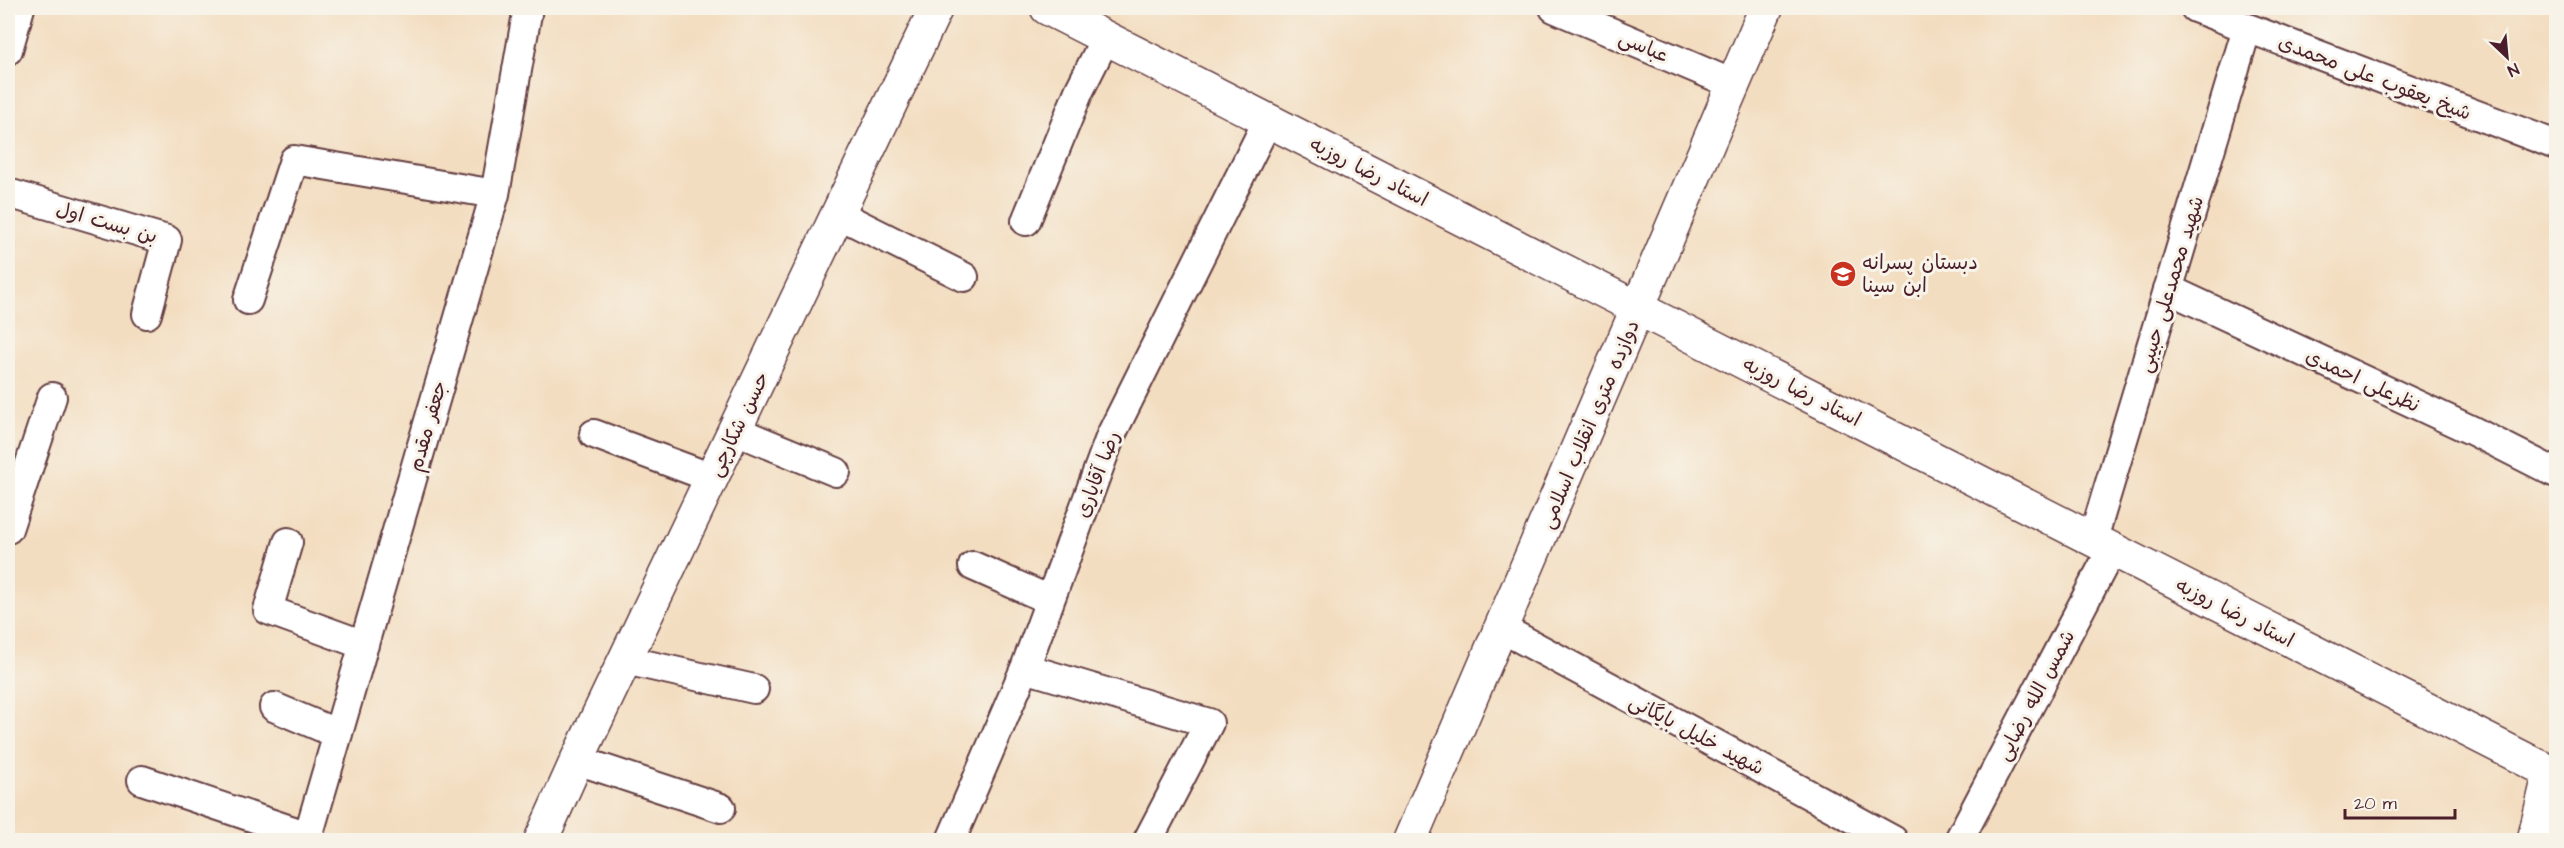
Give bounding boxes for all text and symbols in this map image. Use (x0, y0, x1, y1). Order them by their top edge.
street label: عباسی (1614, 24, 1673, 70)
north arrow (2477, 27, 2537, 87)
street label: شیخ یعقوب علی محمدی (2274, 28, 2475, 128)
text: N (2504, 57, 2522, 82)
street label: استاد رضا روزبه (1304, 130, 1433, 214)
street label: شهید محمدعلی حبیبی (2131, 193, 2211, 376)
street label: بن بست اول (53, 195, 161, 251)
place label: دبستان پسرانه ابن سینا (1862, 249, 1978, 300)
school or university icon: دبستان پسرانه ابن سینا (1828, 259, 1858, 289)
street label: دوازده متری انقلاب اسلامی (1533, 316, 1647, 533)
street label: نظرعلی احمدی (2301, 342, 2424, 420)
street label: استاد رضا روزبه (1737, 350, 1866, 434)
street label: حسن شکارچی (701, 367, 776, 482)
street label: جعفر مقدم (402, 378, 454, 475)
street label: رضا آقایاری (1069, 427, 1127, 522)
street label: استاد رضا روزبه (2170, 571, 2299, 655)
street label: شمس الله رضایی (1990, 625, 2082, 766)
street label: شهید خلیل بایگانی (1624, 687, 1769, 782)
scale bar (2345, 782, 2454, 820)
text: 20 m (2354, 791, 2397, 816)

